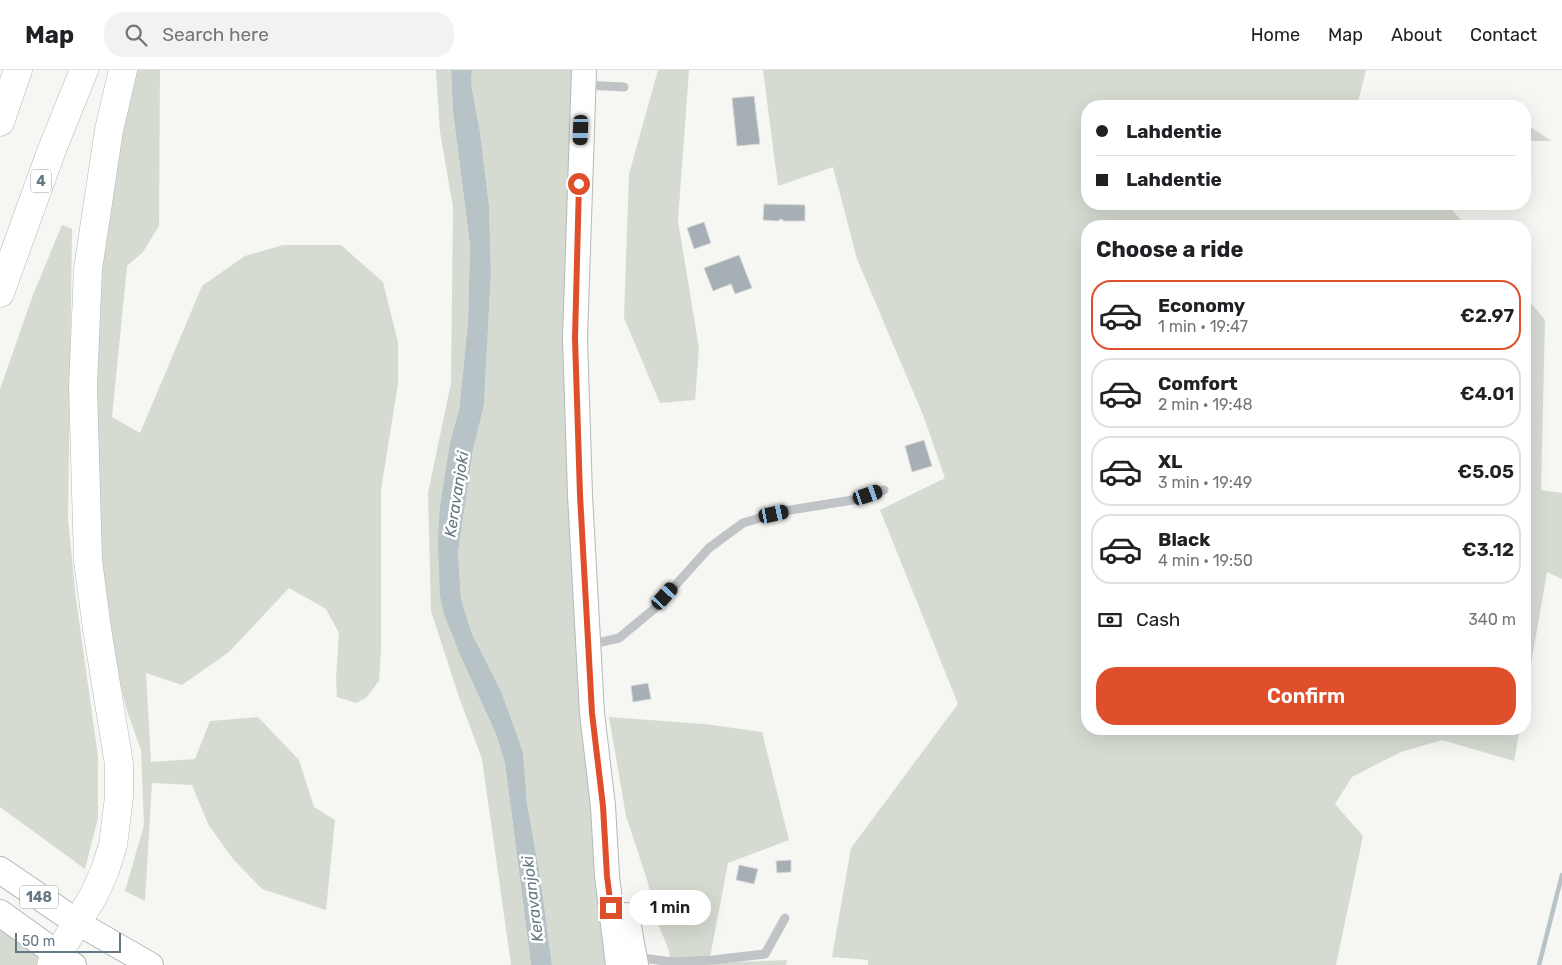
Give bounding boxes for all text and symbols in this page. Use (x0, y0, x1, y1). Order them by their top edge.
search box (104, 12, 454, 57)
text: Map (25, 21, 74, 49)
icon: search (122, 21, 150, 49)
text: Search here (162, 23, 269, 46)
text: Home (1251, 24, 1300, 46)
text: Map (1328, 24, 1363, 46)
text: About (1391, 24, 1442, 46)
text: Contact (1470, 24, 1537, 46)
car (572, 115, 589, 145)
text: Lahdentie (1126, 120, 1222, 143)
text: Lahdentie (1126, 168, 1222, 191)
road number: 4 (31, 170, 51, 192)
route start (568, 173, 590, 195)
text: Choose a ride (1096, 236, 1243, 263)
icon: car (1098, 293, 1143, 338)
text: Economy (1158, 294, 1245, 317)
text: €2.97 (1460, 304, 1514, 327)
text: 1 min · 19:47 (1158, 317, 1248, 336)
icon: car (1098, 371, 1143, 416)
text: Comfort (1158, 372, 1238, 395)
text: €4.01 (1460, 382, 1514, 405)
text: 2 min · 19:48 (1158, 395, 1253, 414)
water label: Keravanjoki (440, 449, 473, 538)
icon: car (1098, 449, 1143, 494)
text: XL (1158, 450, 1182, 473)
text: €5.05 (1458, 460, 1514, 483)
text: 3 min · 19:49 (1158, 473, 1252, 492)
car (851, 483, 884, 507)
car (757, 504, 790, 524)
icon: car (1098, 527, 1143, 572)
text: Black (1158, 528, 1210, 551)
text: €3.12 (1462, 538, 1514, 561)
text: 4 min · 19:50 (1158, 551, 1253, 570)
car (649, 580, 680, 612)
icon: cash (1096, 606, 1124, 634)
text: Cash (1136, 608, 1180, 631)
text: 340 m (1468, 610, 1516, 629)
button: Confirm (1096, 667, 1516, 725)
water label: Keravanjoki (518, 854, 547, 943)
road number: 148 (20, 886, 58, 909)
callout: 1 min (628, 890, 711, 926)
route end (600, 897, 622, 919)
text: 1 min (650, 898, 690, 917)
scale bar (15, 930, 121, 953)
text: 50 m (22, 933, 55, 950)

